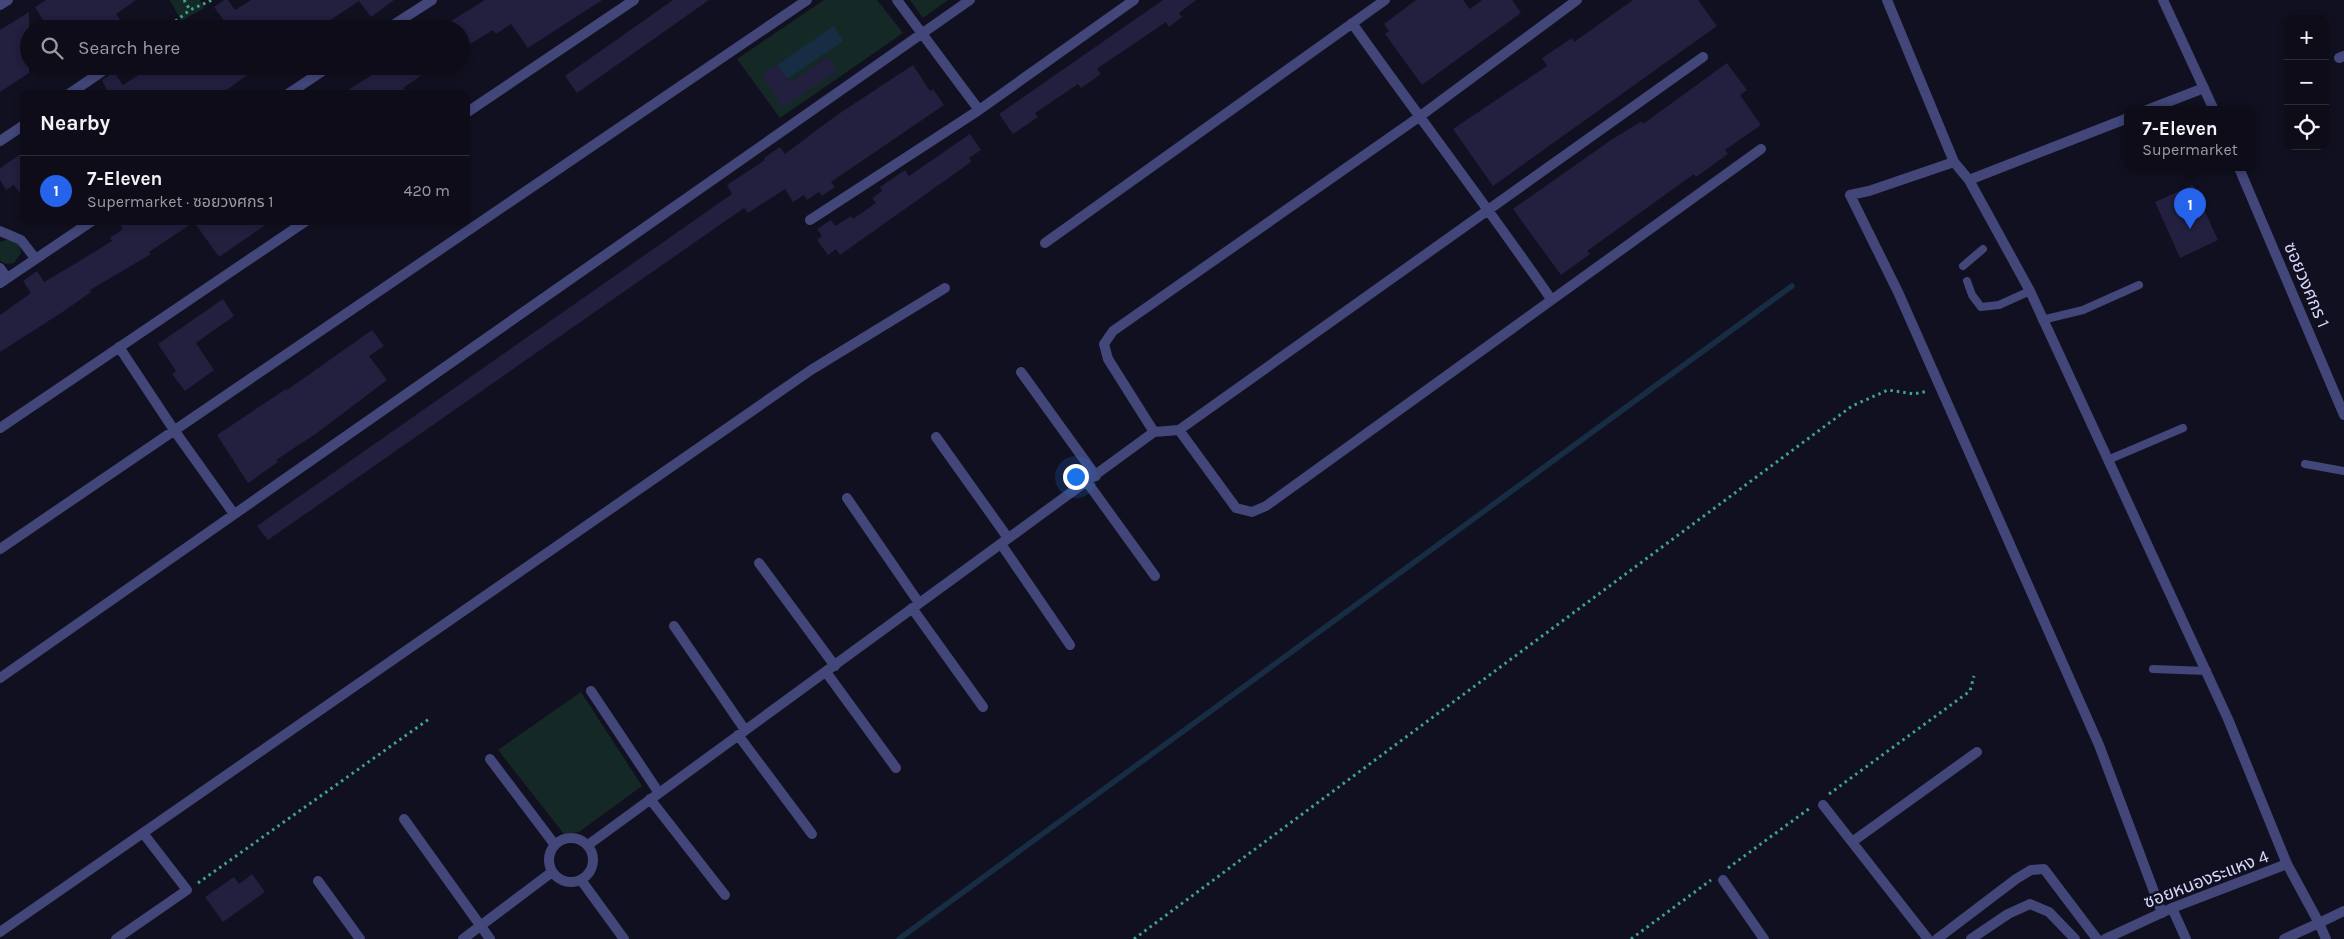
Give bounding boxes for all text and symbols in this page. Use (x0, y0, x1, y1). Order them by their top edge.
map controls (2284, 15, 2329, 150)
button: + (2284, 15, 2329, 60)
search box (20, 20, 470, 75)
icon: search (38, 34, 66, 62)
text: Search here (78, 37, 180, 59)
button: − (2284, 60, 2329, 105)
button: locate (2284, 105, 2329, 150)
popup (2124, 106, 2256, 171)
text: Nearby (40, 111, 110, 135)
text: 7-Eleven (2142, 118, 2218, 140)
text: Supermarket (2142, 140, 2238, 159)
text: 7-Eleven (87, 168, 162, 190)
text: 1 (53, 181, 59, 200)
text: 420 m (404, 181, 450, 200)
pin: 1 (2174, 188, 2206, 229)
text: Supermarket · ซอยวงศกร 1 (87, 192, 274, 211)
street label: ซอยวงศกร 1 (2279, 239, 2335, 331)
your location (1063, 464, 1089, 490)
street label: ซอยหนองระแหง 4 (2140, 845, 2272, 913)

